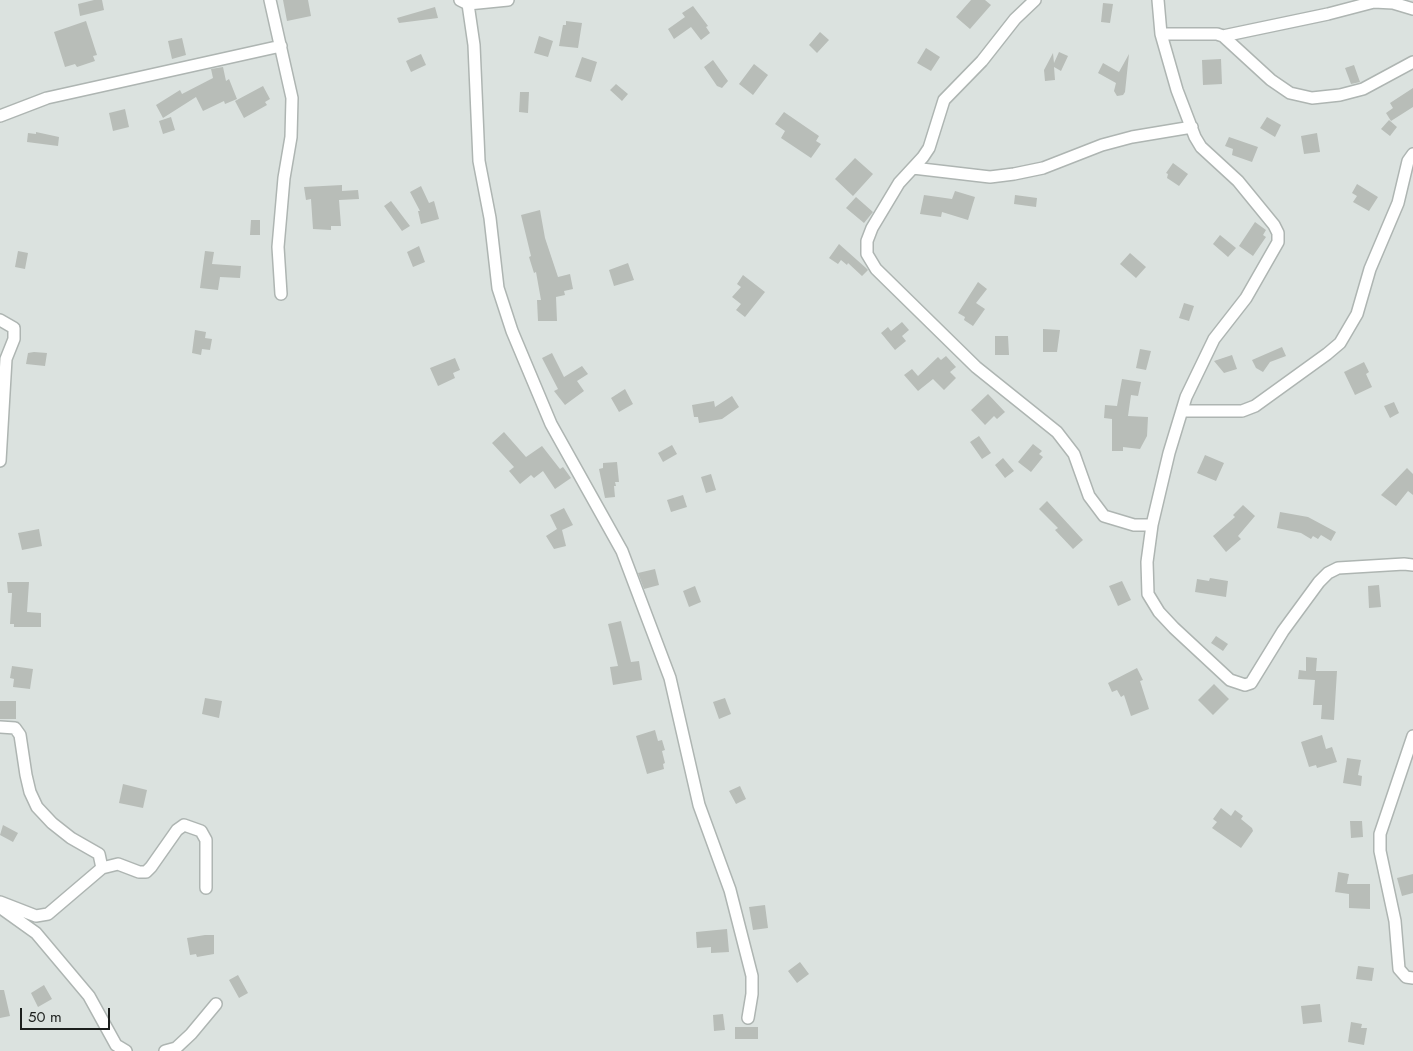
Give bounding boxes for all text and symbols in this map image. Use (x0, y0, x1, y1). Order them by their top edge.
scale bar (22, 998, 112, 1030)
text: 50 m (28, 1006, 62, 1028)

